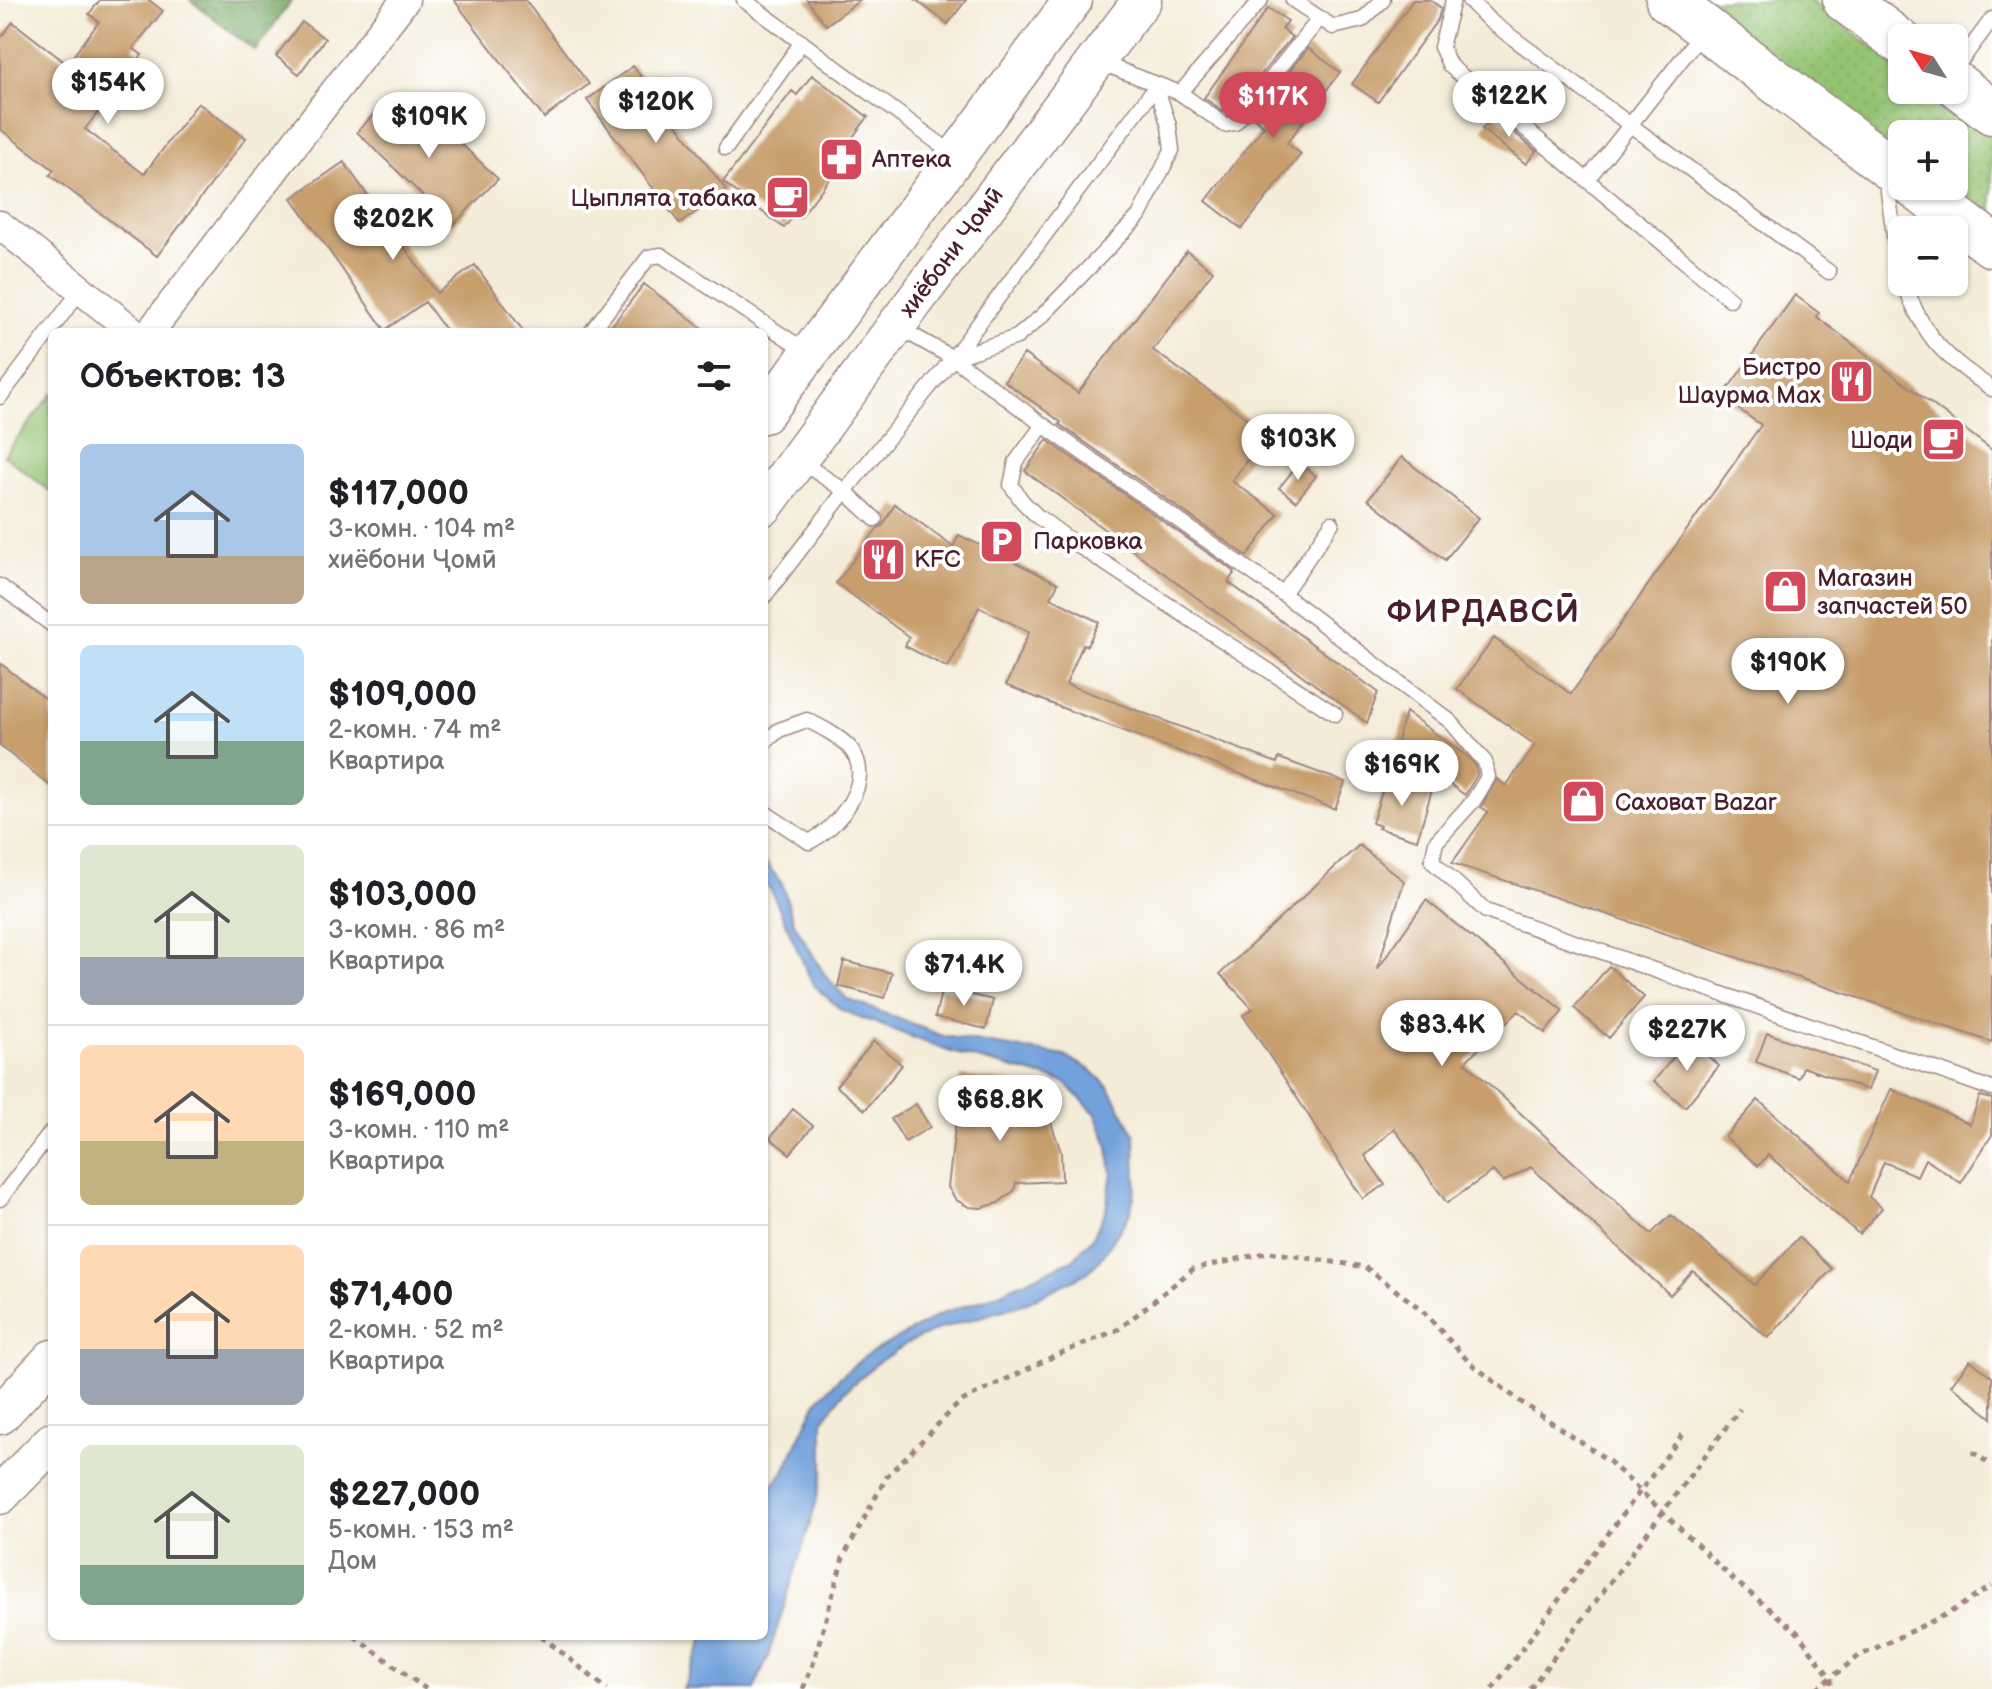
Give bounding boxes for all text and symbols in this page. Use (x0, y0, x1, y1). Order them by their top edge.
north arrow (1888, 24, 1968, 104)
map controls (1888, 24, 1968, 296)
pin: $154K (52, 58, 164, 126)
text: $154K (70, 68, 146, 99)
pin: $122K (1453, 71, 1565, 139)
pin: $117K (1217, 72, 1329, 140)
pin: $120K (600, 77, 712, 145)
text: $122K (1471, 81, 1547, 112)
text: $117K (1237, 82, 1309, 113)
text: $120K (617, 87, 695, 118)
pin: $109K (373, 92, 485, 160)
text: $109K (390, 102, 468, 133)
button: + (1888, 120, 1968, 200)
pharmacy icon: Аптека (817, 135, 865, 183)
place label: Аптека (871, 145, 952, 174)
cafe icon: Цыплята табака (764, 174, 812, 222)
street label: хиёбони Ҷомӣ (893, 181, 1010, 323)
place label: Цыплята табака (570, 184, 757, 213)
pin: $202K (337, 194, 449, 262)
text: $202K (352, 204, 434, 235)
button: − (1888, 216, 1968, 296)
place label: Бистро Шаурма Мax (1678, 353, 1821, 410)
icon: filters (692, 354, 736, 398)
text: Объектов: 13 (80, 356, 286, 397)
restaurant icon: Бистро Шаурма Мax (1828, 357, 1876, 405)
pin: $103K (1242, 414, 1354, 482)
cafe icon: Шоди (1920, 416, 1968, 464)
text: $103K (1259, 424, 1337, 455)
place label: Шоди (1850, 426, 1913, 455)
text: $117,000 (328, 473, 469, 514)
icon: home (144, 476, 240, 572)
text: 3-комн. · 104 m² (328, 514, 515, 545)
parking icon: Парковка (978, 517, 1026, 565)
place label: Парковка (1033, 527, 1143, 556)
restaurant icon: KFC (859, 535, 907, 583)
text: хиёбони Ҷомӣ (328, 545, 497, 576)
place label: KFC (914, 545, 961, 574)
place label: Магазин запчастей 50 (1817, 564, 1968, 621)
shop icon: Магазин запчастей 50 (1762, 568, 1810, 616)
district label: ФИРДАВСӢ (1387, 593, 1581, 632)
pin: $190K (1732, 638, 1844, 706)
text: $190K (1749, 648, 1827, 679)
text: $109,000 (328, 674, 477, 715)
icon: home (144, 677, 240, 773)
text: 2-комн. · 74 m² (328, 715, 501, 746)
pin: $169K (1346, 740, 1458, 808)
text: Квартира (328, 746, 445, 777)
text: $169K (1364, 750, 1440, 781)
shop icon: Саховат Bazar (1560, 778, 1608, 826)
place label: Саховат Bazar (1615, 788, 1777, 817)
text: $103,000 (328, 874, 477, 915)
icon: home (144, 877, 240, 973)
text: 3-комн. · 86 m² (328, 915, 505, 946)
pin: $71.4K (899, 940, 1029, 1008)
text: Квартира (328, 946, 445, 977)
text: $71.4K (923, 950, 1005, 981)
pin: $83.4K (1377, 1000, 1507, 1068)
pin: $227K (1631, 1005, 1743, 1073)
text: $83.4K (1399, 1010, 1485, 1041)
text: $227K (1647, 1015, 1727, 1046)
text: $169,000 (328, 1074, 476, 1115)
pin: $68.8K (935, 1075, 1065, 1143)
icon: home (144, 1077, 240, 1173)
text: $68.8K (956, 1085, 1044, 1116)
text: 3-комн. · 110 m² (328, 1115, 510, 1146)
text: Квартира (328, 1146, 445, 1177)
text: $71,400 (328, 1274, 453, 1315)
icon: home (144, 1277, 240, 1373)
text: 2-комн. · 52 m² (328, 1315, 504, 1346)
text: Квартира (328, 1346, 445, 1377)
text: $227,000 (328, 1474, 480, 1515)
icon: home (144, 1477, 240, 1573)
text: 5-комн. · 153 m² (328, 1515, 514, 1546)
text: Дом (328, 1546, 377, 1577)

